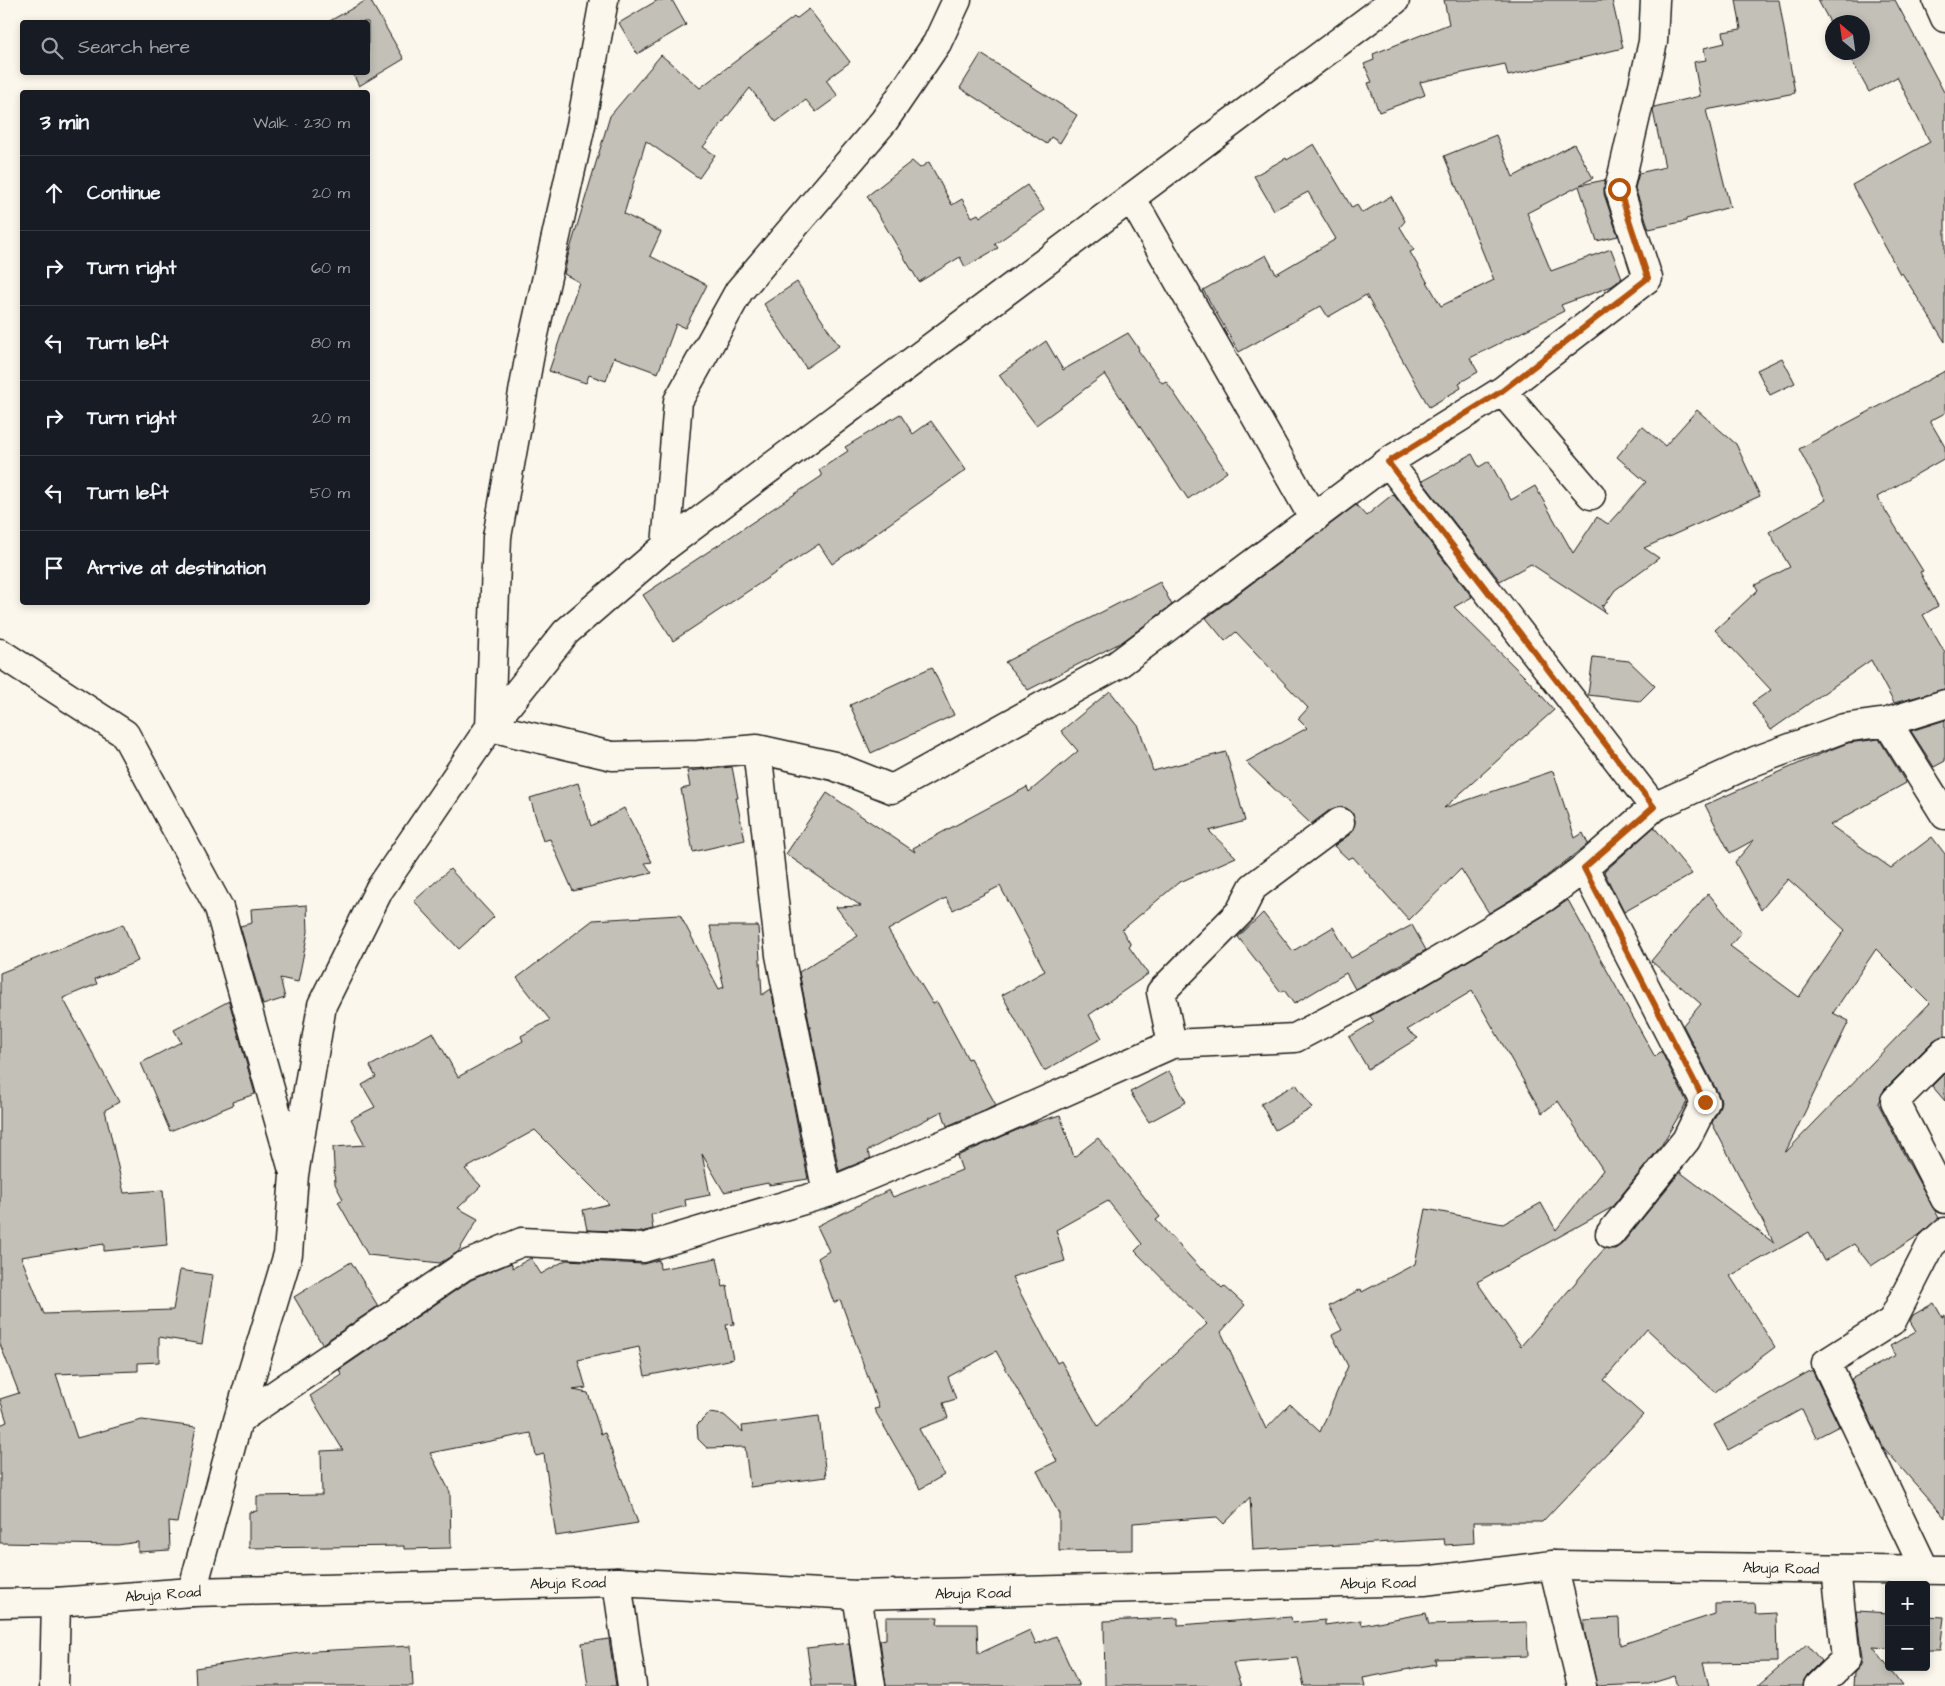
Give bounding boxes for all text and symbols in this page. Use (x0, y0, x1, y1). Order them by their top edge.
north arrow (1825, 15, 1870, 60)
search box (20, 20, 370, 75)
icon: search (38, 34, 66, 62)
text: Search here (78, 34, 190, 61)
text: 3 min (40, 108, 89, 137)
text: Walk · 230 m (253, 112, 350, 134)
route start (1608, 178, 1631, 201)
icon: ahead (40, 179, 68, 207)
text: Continue (87, 180, 161, 207)
text: 20 m (312, 182, 350, 204)
icon: right (40, 254, 68, 282)
text: Turn right (87, 255, 176, 282)
text: 60 m (311, 257, 350, 279)
icon: left (40, 329, 68, 357)
text: Turn left (87, 330, 168, 357)
text: 80 m (311, 332, 350, 354)
icon: right (40, 404, 68, 432)
text: Turn right (87, 405, 176, 432)
text: 20 m (312, 407, 350, 429)
icon: left (40, 479, 68, 507)
text: Turn left (87, 480, 168, 507)
text: 50 m (310, 482, 350, 504)
icon: arrive (40, 554, 68, 582)
text: Arrive at destination (87, 555, 266, 582)
route end (1694, 1091, 1717, 1114)
street label: Abuja Road (1743, 1557, 1820, 1580)
street label: Abuja Road (530, 1572, 607, 1595)
street label: Abuja Road (1340, 1572, 1417, 1595)
street label: Abuja Road (124, 1581, 202, 1608)
map controls (1885, 1581, 1930, 1671)
button: + (1885, 1581, 1930, 1626)
street label: Abuja Road (935, 1582, 1012, 1605)
button: − (1885, 1626, 1930, 1671)

